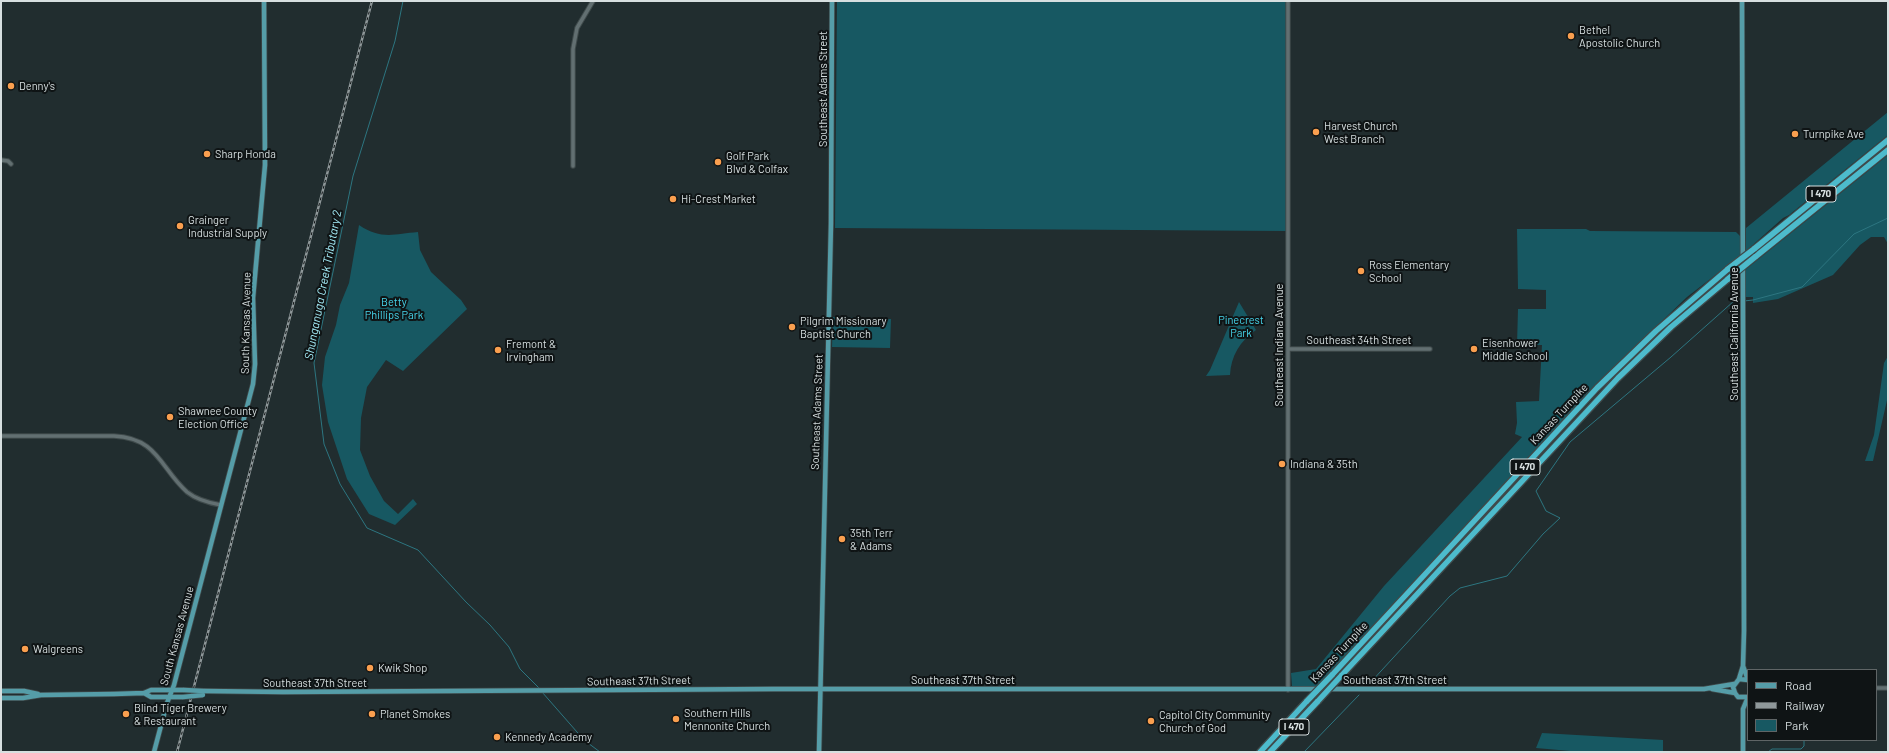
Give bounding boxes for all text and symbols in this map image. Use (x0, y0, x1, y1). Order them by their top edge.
place label: Bethel Apostolic Church (1579, 23, 1660, 49)
street label: Southeast Adams Street (816, 31, 830, 147)
marker: Bethel Apostolic Church (1566, 31, 1576, 41)
place label: Denny's (19, 79, 55, 93)
marker: Denny's (6, 81, 16, 91)
place label: Harvest Church West Branch (1324, 119, 1398, 145)
marker: Harvest Church West Branch (1311, 127, 1321, 137)
place label: Turnpike Ave (1803, 127, 1864, 141)
marker: Turnpike Ave (1790, 129, 1800, 139)
place label: Sharp Honda (215, 147, 276, 161)
marker: Sharp Honda (202, 149, 212, 159)
place label: Golf Park Blvd & Colfax (726, 149, 788, 175)
marker: Golf Park Blvd & Colfax (713, 157, 723, 167)
road number: I 470 (1806, 186, 1836, 202)
place label: Hi-Crest Market (681, 192, 756, 206)
marker: Hi-Crest Market (668, 194, 678, 204)
water label: Shunganuga Creek Tributary 2 (301, 209, 345, 361)
place label: Grainger Industrial Supply (188, 213, 267, 239)
marker: Grainger Industrial Supply (175, 221, 185, 231)
place label: Ross Elementary School (1369, 258, 1449, 284)
marker: Ross Elementary School (1356, 266, 1366, 276)
street label: Southeast California Avenue (1727, 267, 1741, 401)
street label: South Kansas Avenue (239, 272, 253, 374)
street label: Southeast Indiana Avenue (1272, 284, 1286, 406)
park label: Betty Phillips Park (365, 295, 423, 321)
park label: Pinecrest Park (1218, 313, 1264, 339)
place label: Pilgrim Missionary Baptist Church (800, 314, 887, 340)
marker: Pilgrim Missionary Baptist Church (787, 322, 797, 332)
street label: Southeast 34th Street (1307, 333, 1411, 347)
place label: Eisenhower Middle School (1482, 336, 1548, 362)
place label: Fremont & Irvingham (506, 337, 556, 363)
marker: Eisenhower Middle School (1469, 344, 1479, 354)
marker: Fremont & Irvingham (493, 345, 503, 355)
street label: Southeast Adams Street (808, 354, 826, 470)
street label: Kansas Turnpike (1527, 381, 1591, 447)
place label: Shawnee County Election Office (178, 404, 257, 430)
marker: Shawnee County Election Office (165, 412, 175, 422)
place label: Indiana & 35th (1290, 457, 1358, 471)
marker: Indiana & 35th (1277, 459, 1287, 469)
road number: I 470 (1510, 459, 1540, 475)
place label: 35th Terr & Adams (850, 526, 893, 552)
marker: 35th Terr & Adams (837, 534, 847, 544)
street label: South Kansas Avenue (157, 585, 197, 687)
street label: Kansas Turnpike (1307, 619, 1371, 685)
place label: Walgreens (33, 642, 83, 656)
marker: Walgreens (20, 644, 30, 654)
place label: Kwik Shop (378, 661, 427, 675)
marker: Kwik Shop (365, 663, 375, 673)
legend (1747, 669, 1877, 741)
street label: Southeast 37th Street (587, 673, 691, 689)
street label: Southeast 37th Street (911, 673, 1015, 687)
street label: Southeast 37th Street (1343, 673, 1447, 687)
street label: Southeast 37th Street (263, 676, 367, 690)
text: Road (1785, 678, 1812, 692)
text: Railway (1785, 698, 1824, 712)
place label: Blind Tiger Brewery & Restaurant (134, 701, 227, 727)
place label: Southern Hills Mennonite Church (684, 706, 770, 732)
place label: Planet Smokes (380, 707, 450, 721)
place label: Capitol City Community Church of God (1159, 708, 1270, 734)
marker: Blind Tiger Brewery & Restaurant (121, 709, 131, 719)
marker: Planet Smokes (367, 709, 377, 719)
marker: Southern Hills Mennonite Church (671, 714, 681, 724)
marker: Capitol City Community Church of God (1146, 716, 1156, 726)
text: Park (1785, 718, 1809, 732)
road number: I 470 (1279, 719, 1309, 735)
place label: Kennedy Academy (505, 730, 592, 744)
marker: Kennedy Academy (492, 732, 502, 742)

